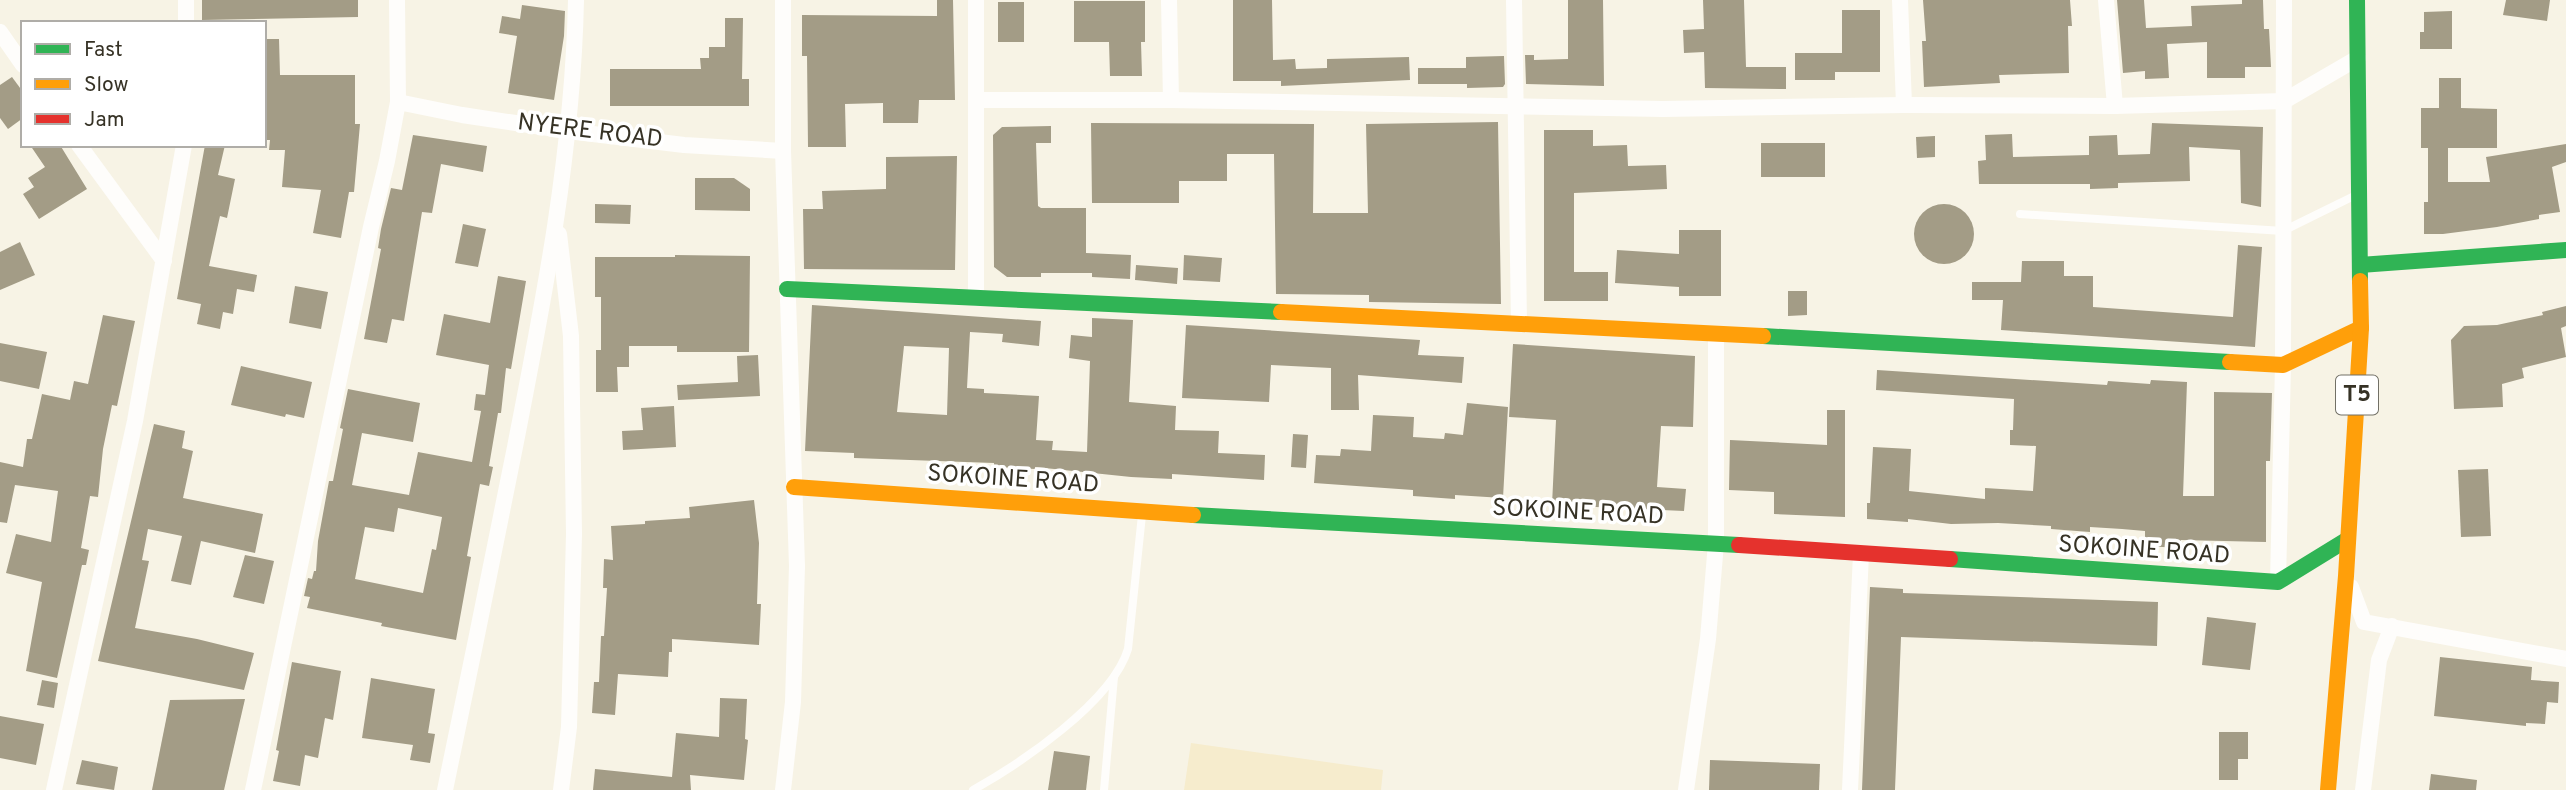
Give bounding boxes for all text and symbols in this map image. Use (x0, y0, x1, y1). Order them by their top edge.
legend (21, 21, 266, 147)
text: Fast (84, 37, 123, 64)
text: Slow (84, 72, 129, 99)
text: Jam (84, 107, 125, 134)
street label: NYERE ROAD (516, 108, 664, 156)
road number: T5 (2336, 376, 2378, 414)
street label: SOKOINE ROAD (926, 459, 1100, 501)
street label: SOKOINE ROAD (1491, 494, 1665, 532)
street label: SOKOINE ROAD (2057, 530, 2231, 572)

